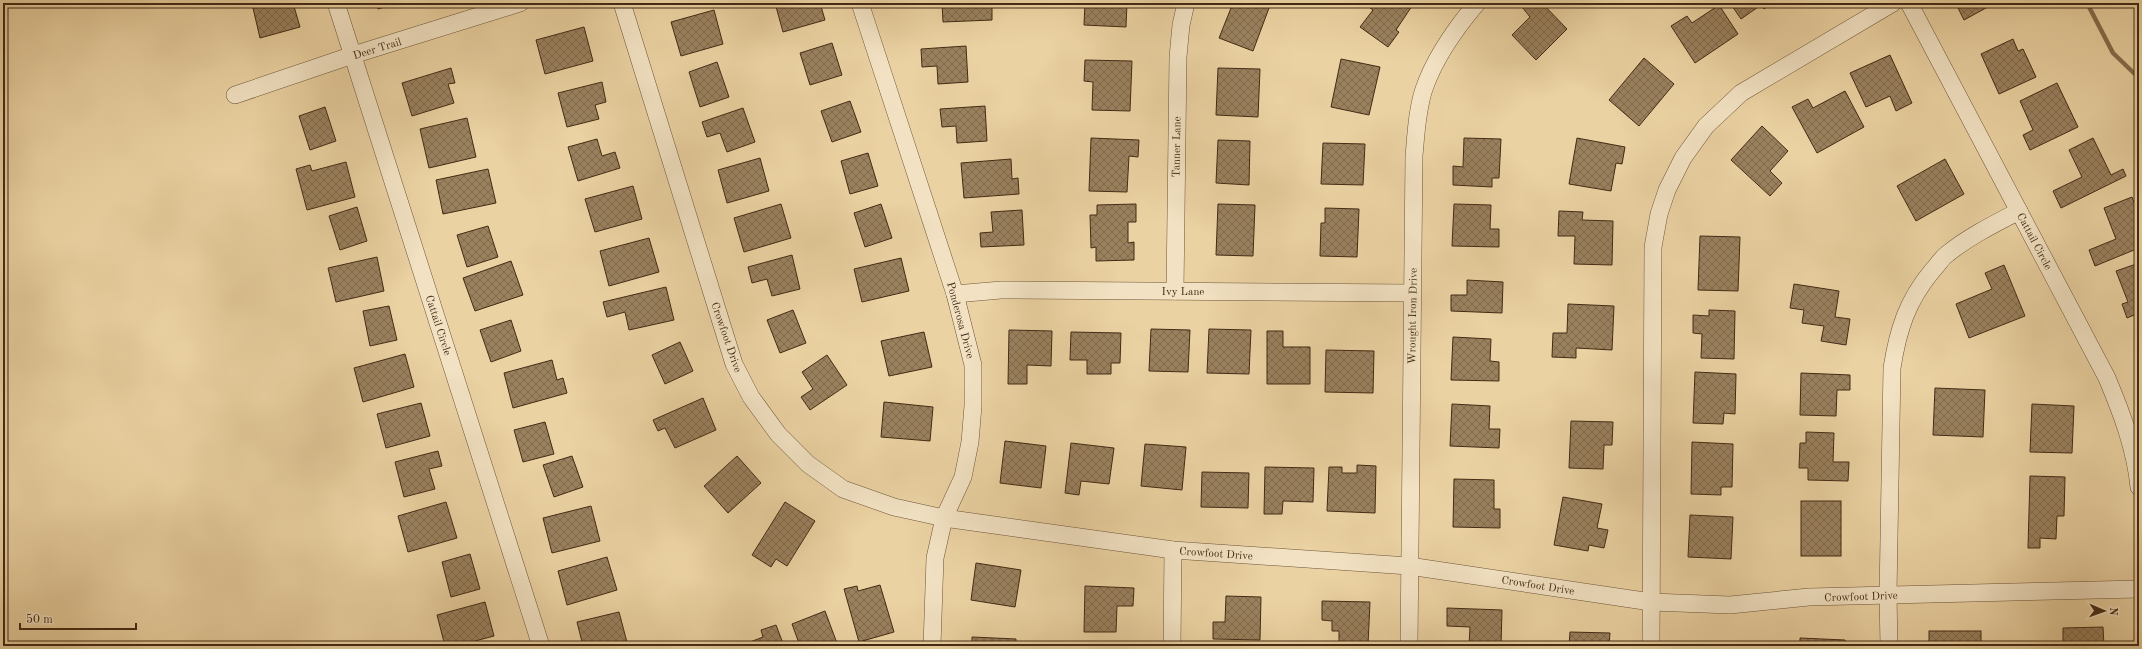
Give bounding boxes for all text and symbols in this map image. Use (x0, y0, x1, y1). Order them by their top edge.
street label: Deer Trail (352, 37, 403, 62)
street label: Tanner Lane (1171, 116, 1184, 178)
street label: Cattail Circle (2014, 211, 2053, 272)
street label: Wrought Iron Drive (1407, 268, 1420, 364)
street label: Ponderosa Drive (944, 281, 975, 360)
street label: Ivy Lane (1162, 287, 1204, 298)
street label: Cattail Circle (423, 294, 452, 357)
street label: Crowfoot Drive (708, 301, 743, 374)
street label: Crowfoot Drive (1179, 546, 1253, 563)
street label: Crowfoot Drive (1501, 575, 1575, 598)
street label: Crowfoot Drive (1824, 591, 1898, 604)
north arrow (2084, 591, 2124, 631)
scale bar (20, 605, 136, 631)
text: N (2107, 607, 2118, 616)
text: 50 m (26, 613, 53, 626)

